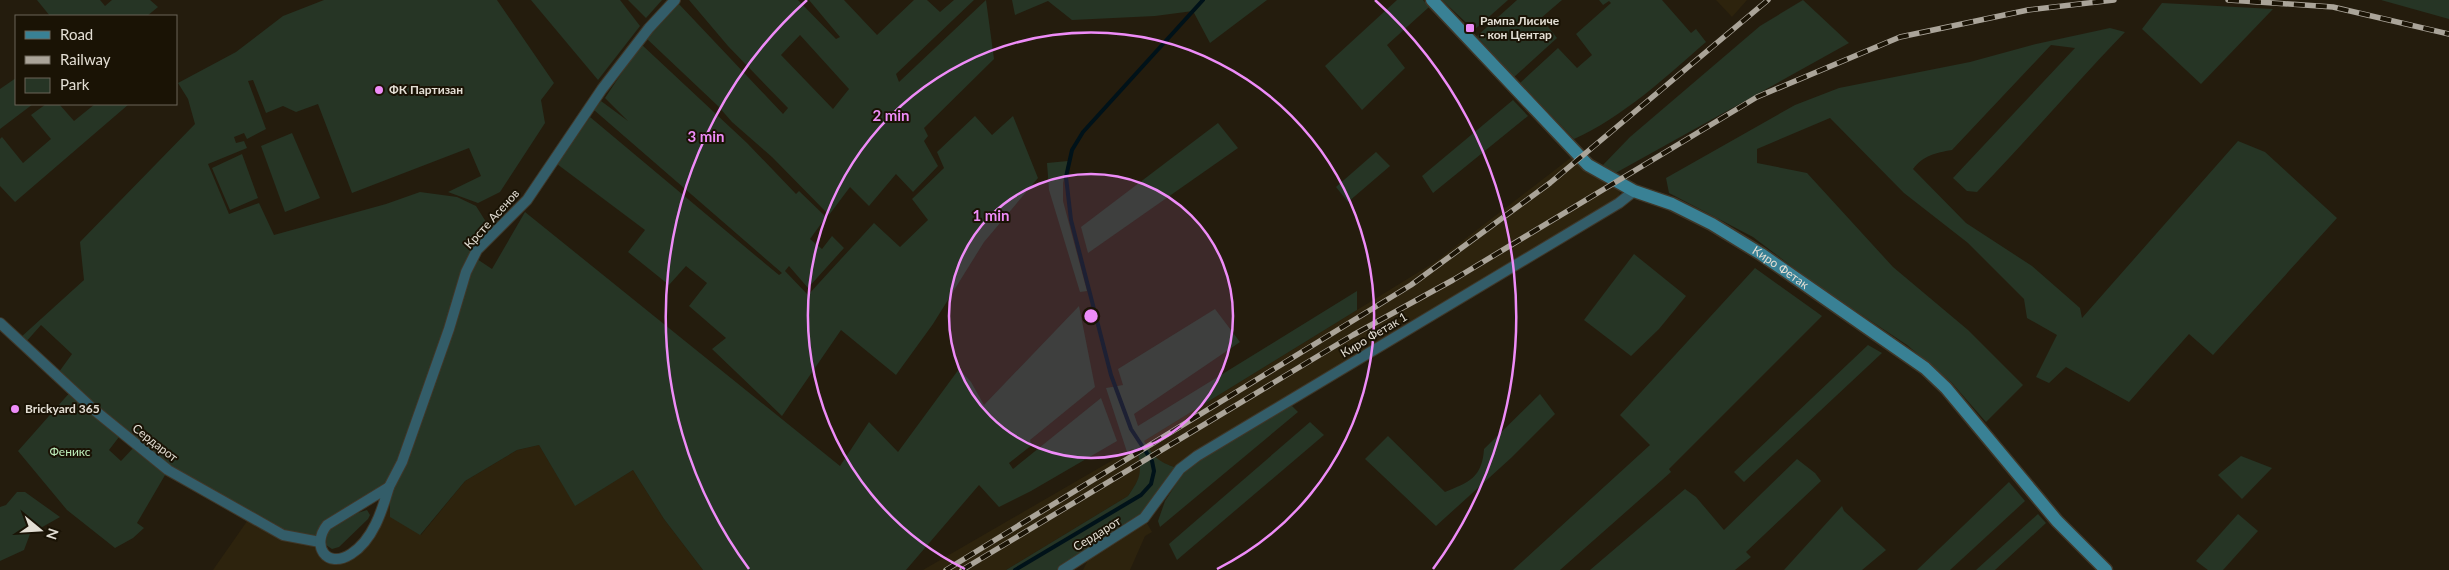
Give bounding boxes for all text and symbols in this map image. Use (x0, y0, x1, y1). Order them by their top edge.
place label: Рампа Лисиче - кон Центар (1480, 13, 1560, 42)
legend (15, 15, 178, 105)
marker: Рампа Лисиче - кон Центар (1464, 22, 1476, 34)
text: Road (60, 25, 93, 43)
text: Railway (60, 50, 111, 68)
text: Park (60, 75, 90, 93)
place label: ФК Партизан (389, 82, 463, 97)
marker: ФК Партизан (373, 84, 385, 96)
text: 2 min (872, 106, 910, 124)
text: 3 min (687, 127, 725, 145)
street label: Крсте Асенов (461, 186, 522, 252)
text: 1 min (972, 206, 1010, 224)
street label: Киро Фетак (1750, 243, 1813, 292)
centre of rings (1082, 307, 1100, 325)
street label: Киро Фетак 1 (1338, 309, 1410, 360)
place label: Brickyard 365 (25, 401, 100, 416)
marker: Brickyard 365 (9, 403, 21, 415)
street label: Сердарот (130, 420, 181, 465)
park label: Феникс (49, 444, 91, 459)
north arrow (15, 505, 65, 555)
street label: Сердарот (1070, 513, 1123, 554)
text: N (43, 526, 63, 542)

